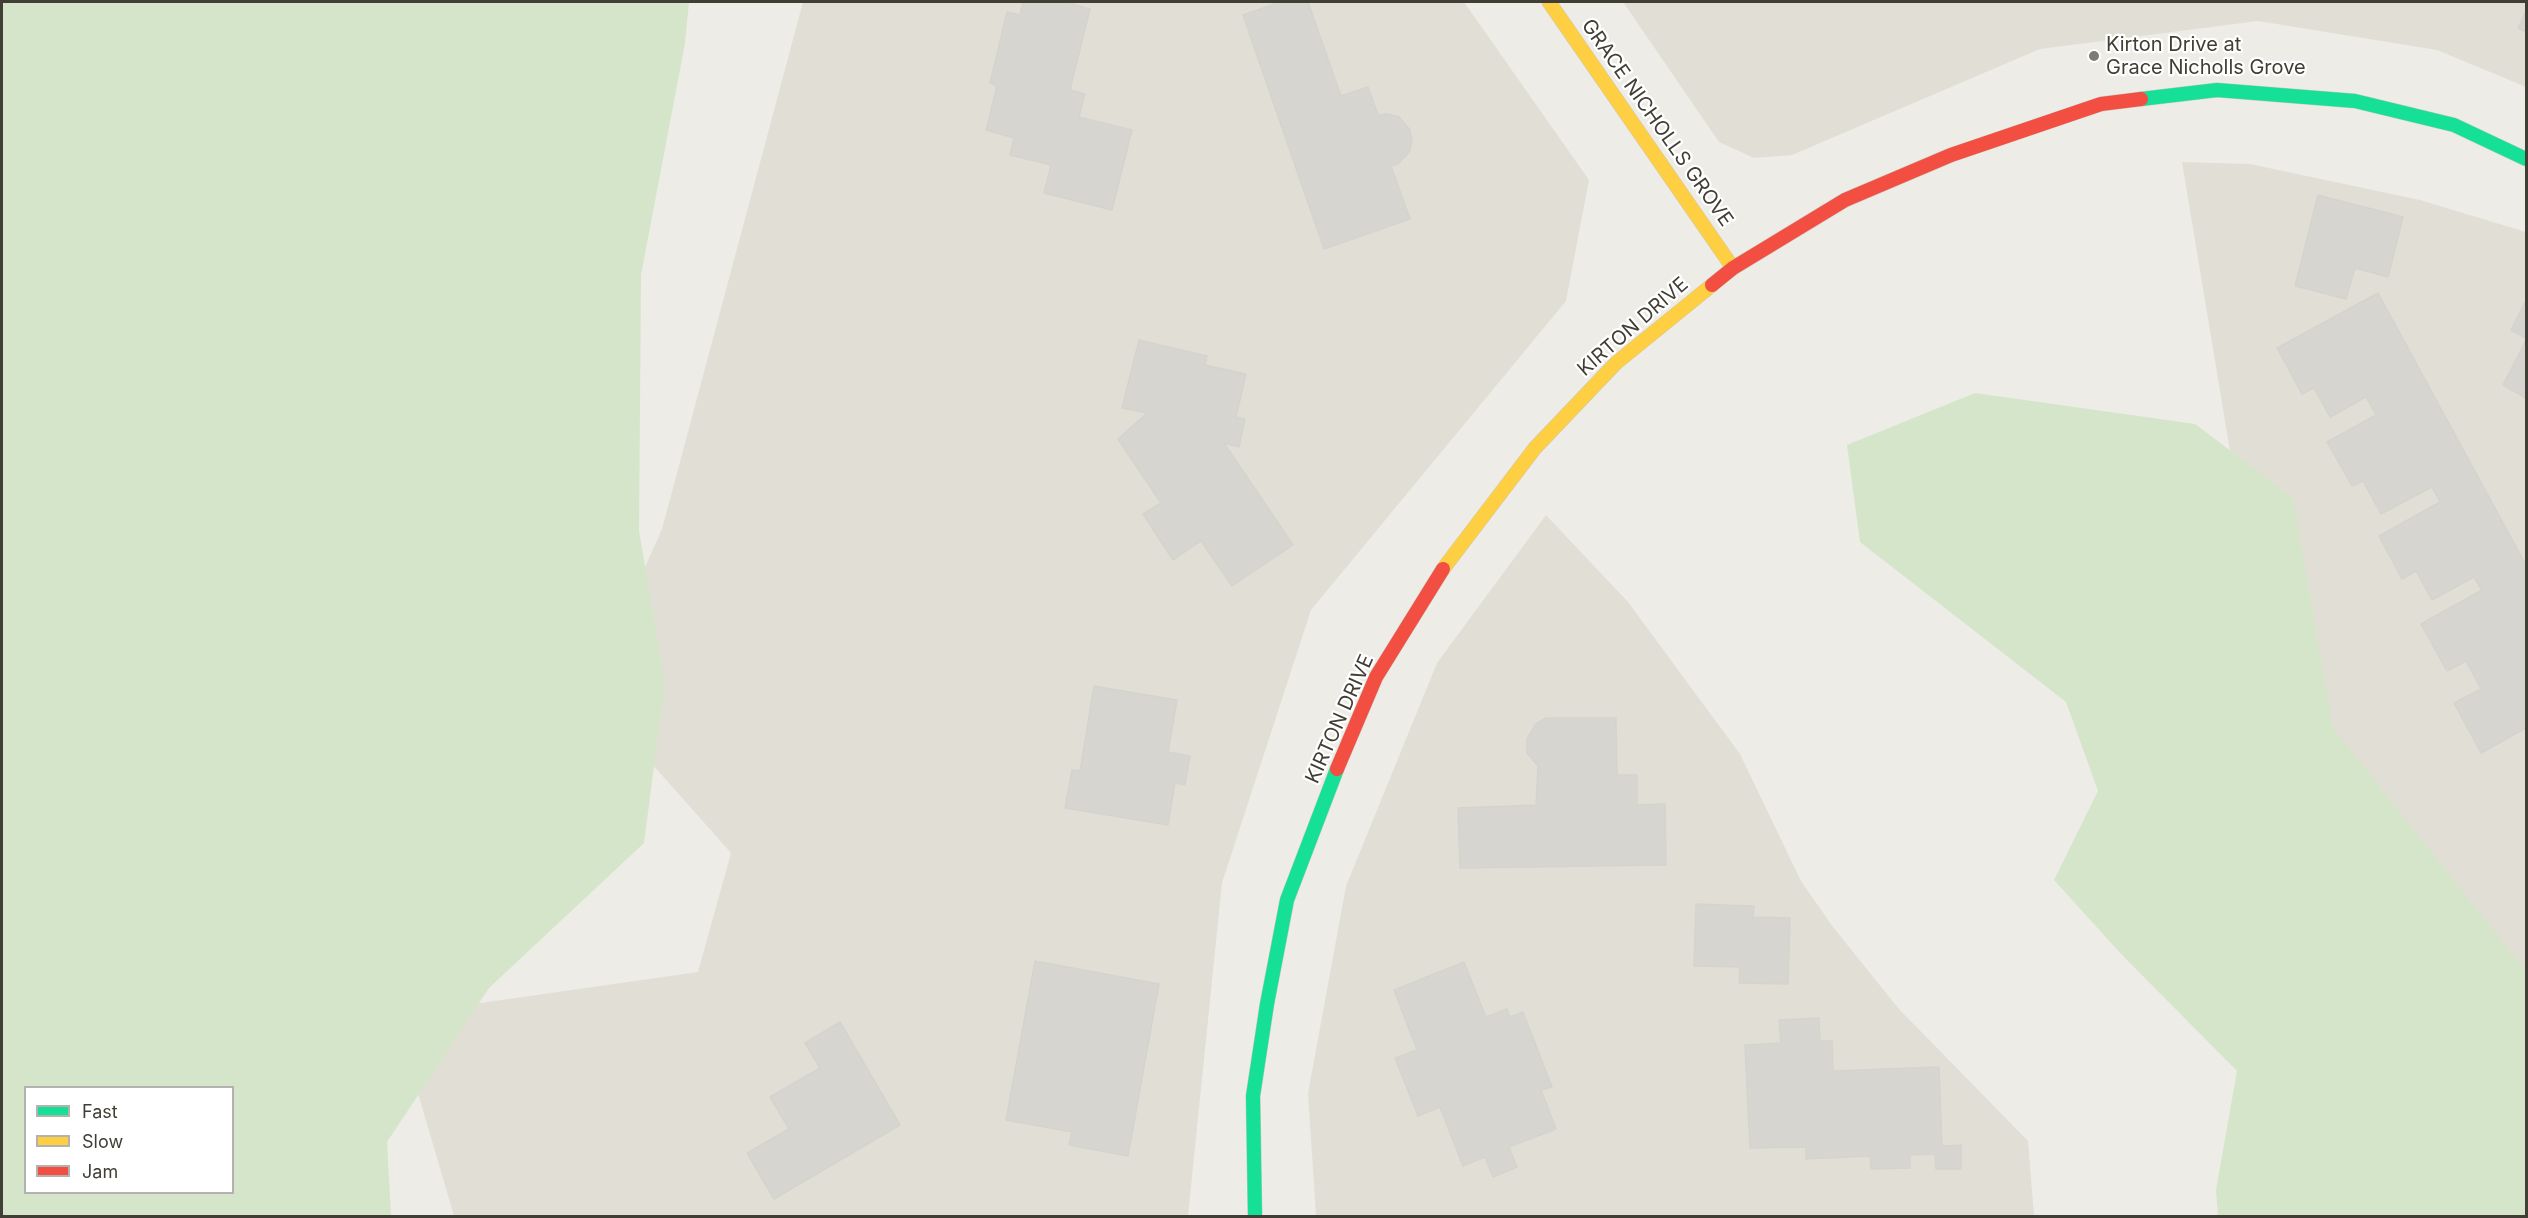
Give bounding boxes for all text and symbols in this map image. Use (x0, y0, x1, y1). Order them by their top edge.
street label: GRACE NICHOLLS GROVE (1576, 15, 1738, 231)
place label: Kirton Drive at Grace Nicholls Grove (2106, 33, 2306, 80)
marker: Kirton Drive at Grace Nicholls Grove (2087, 49, 2101, 63)
street label: KIRTON DRIVE (1573, 273, 1693, 381)
street label: KIRTON DRIVE (1301, 651, 1379, 787)
legend (24, 1086, 234, 1194)
text: Fast (82, 1101, 118, 1122)
text: Slow (82, 1131, 123, 1152)
text: Jam (82, 1161, 118, 1182)

